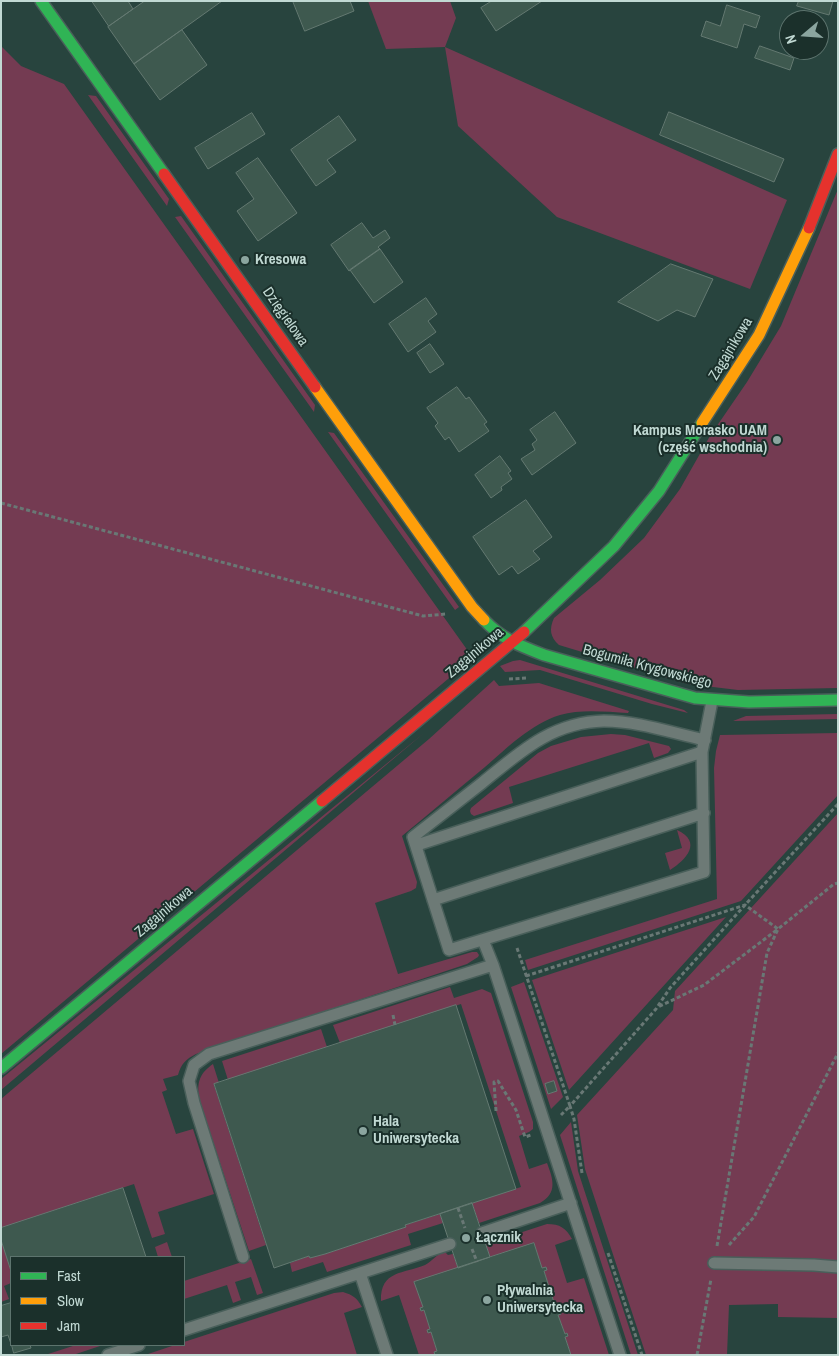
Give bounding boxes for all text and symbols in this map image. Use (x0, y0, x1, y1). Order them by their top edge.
north arrow (779, 10, 829, 60)
text: N (781, 33, 801, 46)
place label: Kresowa (255, 251, 306, 269)
marker: Kresowa (239, 254, 251, 266)
street label: Dzięgielowa (258, 284, 312, 350)
street label: Zagajnikowa (705, 314, 757, 384)
place label: Kampus Morasko UAM (część wschodnia) (633, 422, 767, 457)
marker: Kampus Morasko UAM (część wschodnia) (771, 434, 783, 446)
street label: Zagajnikowa (443, 624, 507, 682)
street label: Bogumiła Krygowskiego (581, 641, 713, 693)
street label: Zagajnikowa (132, 883, 196, 941)
place label: Hala Uniwersytecka (373, 1113, 459, 1148)
marker: Hala Uniwersytecka (357, 1125, 369, 1137)
place label: Łącznik (476, 1229, 521, 1247)
marker: Łącznik (460, 1232, 472, 1244)
legend (10, 1256, 185, 1346)
text: Fast (57, 1265, 80, 1286)
place label: Pływalnia Uniwersytecka (497, 1282, 583, 1317)
text: Slow (57, 1290, 84, 1311)
marker: Pływalnia Uniwersytecka (481, 1294, 493, 1306)
text: Jam (57, 1315, 80, 1336)

